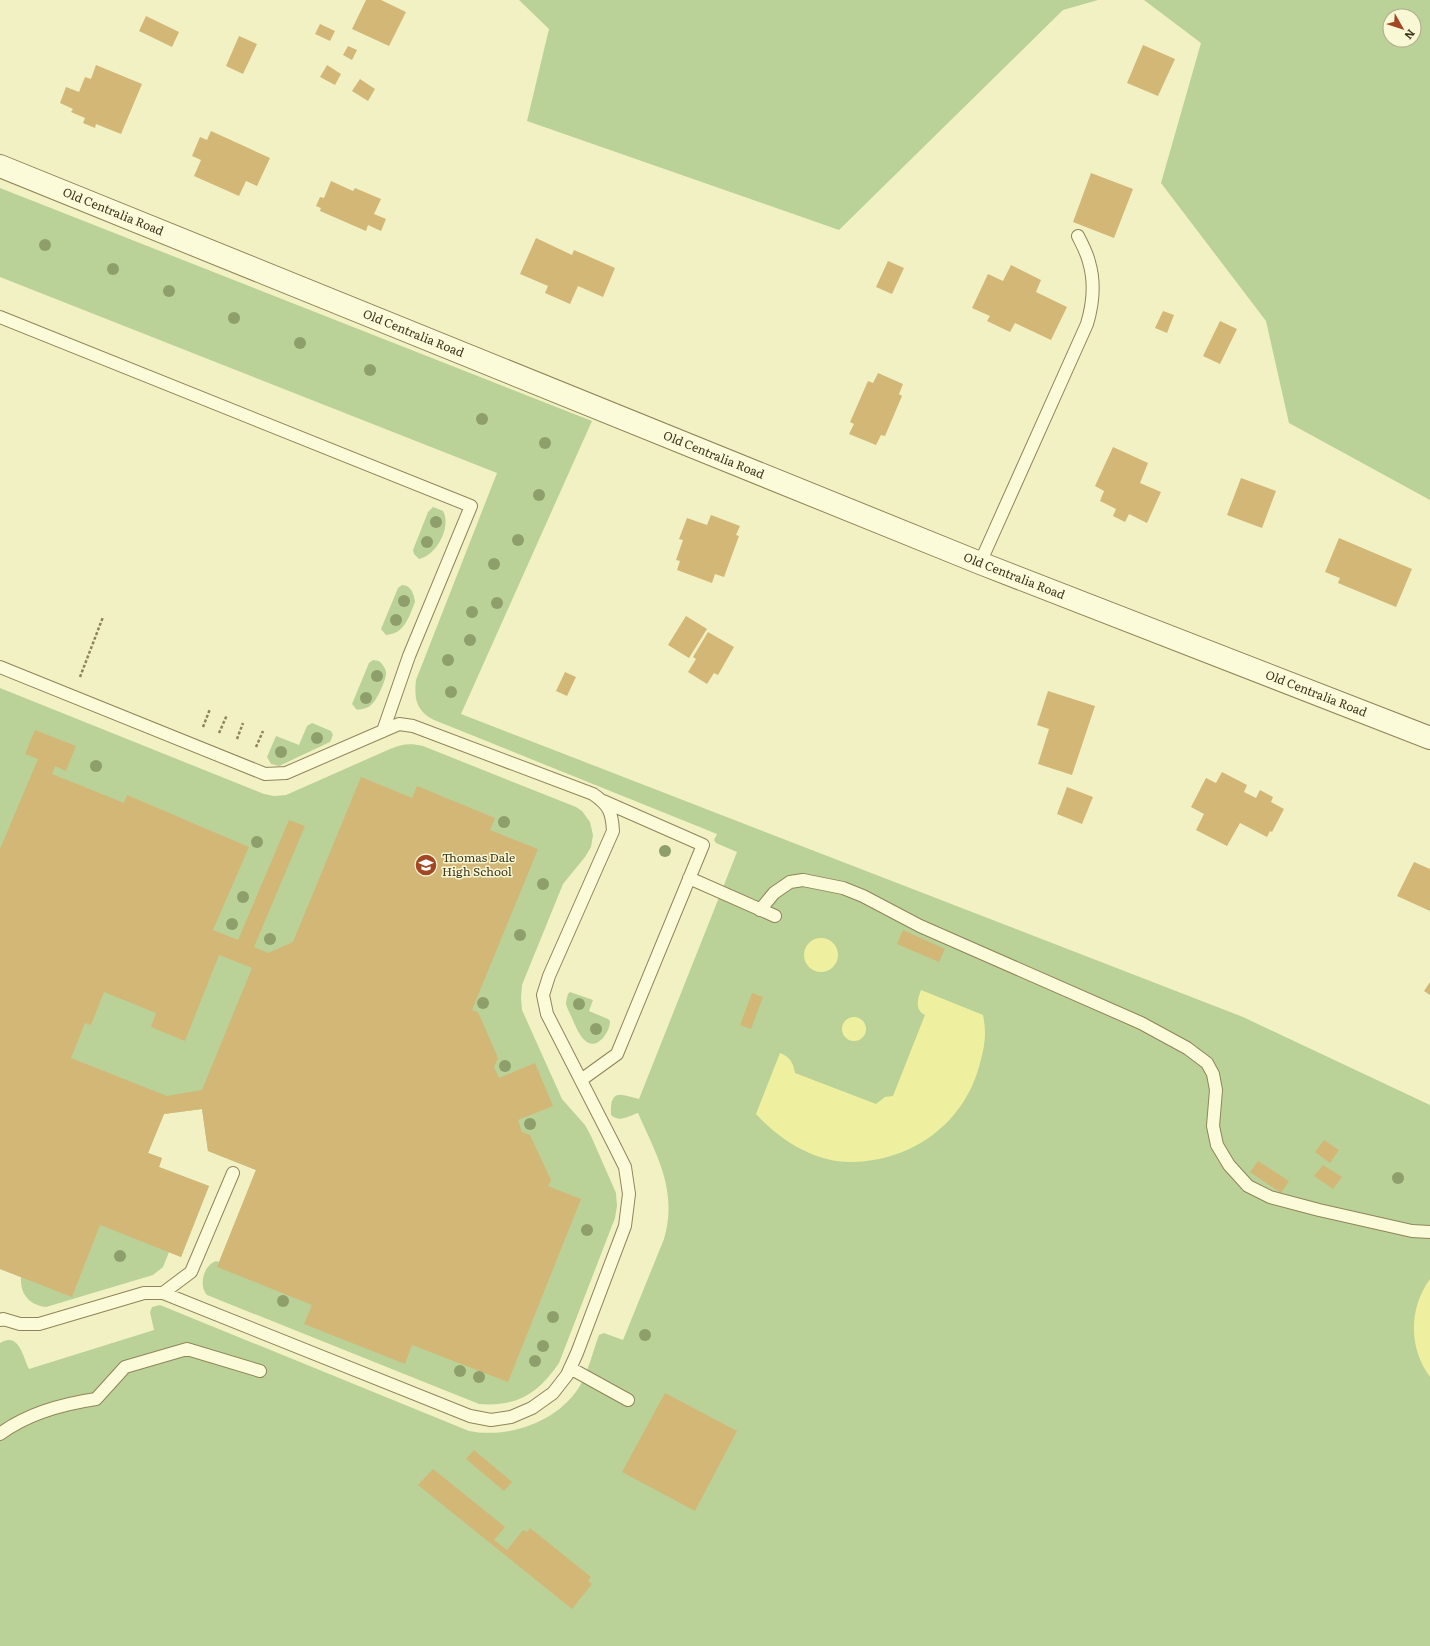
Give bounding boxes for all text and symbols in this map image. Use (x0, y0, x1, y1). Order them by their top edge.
north arrow (1382, 8, 1422, 48)
text: N (1401, 26, 1420, 44)
street label: Old Centralia Road (60, 182, 167, 240)
street label: Old Centralia Road (360, 304, 468, 361)
street label: Old Centralia Road (661, 426, 768, 483)
street label: Old Centralia Road (961, 547, 1069, 603)
street label: Old Centralia Road (1263, 665, 1370, 721)
place label: Thomas Dale High School (442, 848, 515, 880)
school or university icon: Thomas Dale High School (413, 852, 439, 878)

